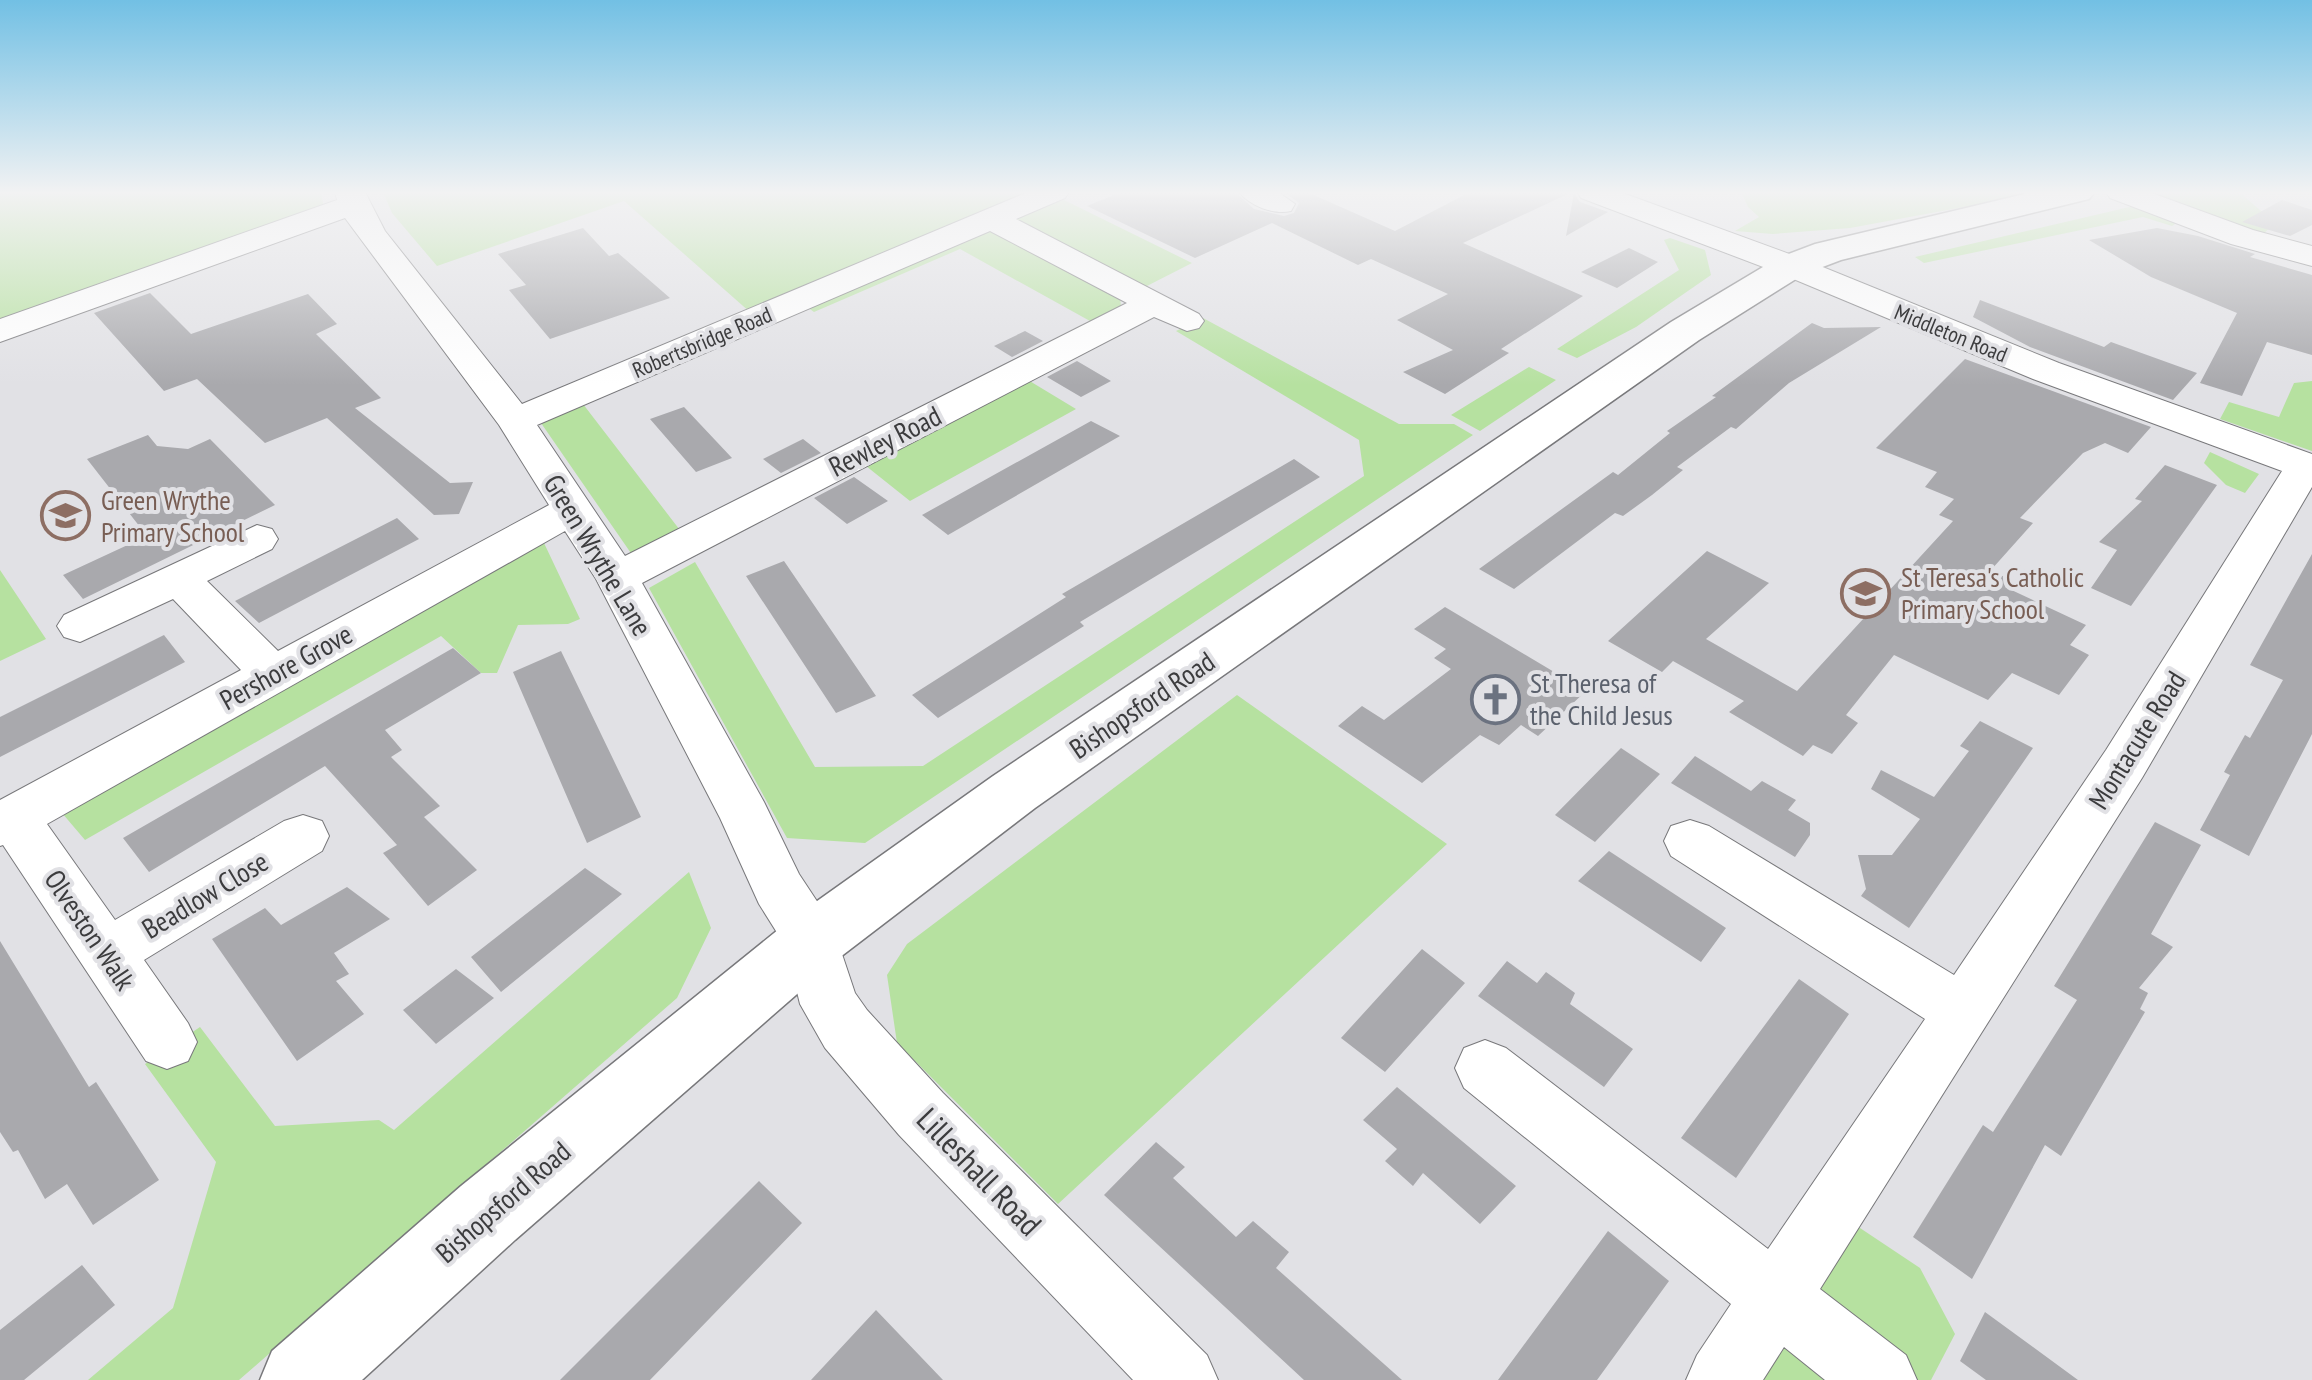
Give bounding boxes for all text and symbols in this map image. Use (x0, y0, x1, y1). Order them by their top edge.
street label: Middleton Road (1890, 298, 2012, 368)
street label: Robertsbridge Road (628, 300, 776, 384)
street label: Rewley Road (822, 397, 947, 485)
street label: Green Wrythe Lane (536, 467, 661, 642)
place label: Green Wrythe Primary School (101, 481, 245, 550)
school or university icon: Green Wrythe Primary School (40, 490, 92, 542)
place label: St Teresa's Catholic Primary School (1901, 558, 2084, 627)
school or university icon: St Teresa's Catholic Primary School (1840, 567, 1892, 619)
street label: Pershore Grove (213, 615, 358, 718)
street label: Bishopsford Road (1062, 642, 1221, 767)
place label: St Theresa of the Child Jesus (1530, 664, 1673, 733)
street label: Montacute Road (2080, 664, 2194, 816)
church icon: St Theresa of the Child Jesus (1469, 673, 1521, 725)
street label: Beadlow Close (135, 842, 275, 947)
street label: Olveston Walk (37, 862, 144, 997)
street label: Lilleshall Road (908, 1098, 1051, 1244)
street label: Bishopsford Road (427, 1133, 578, 1270)

